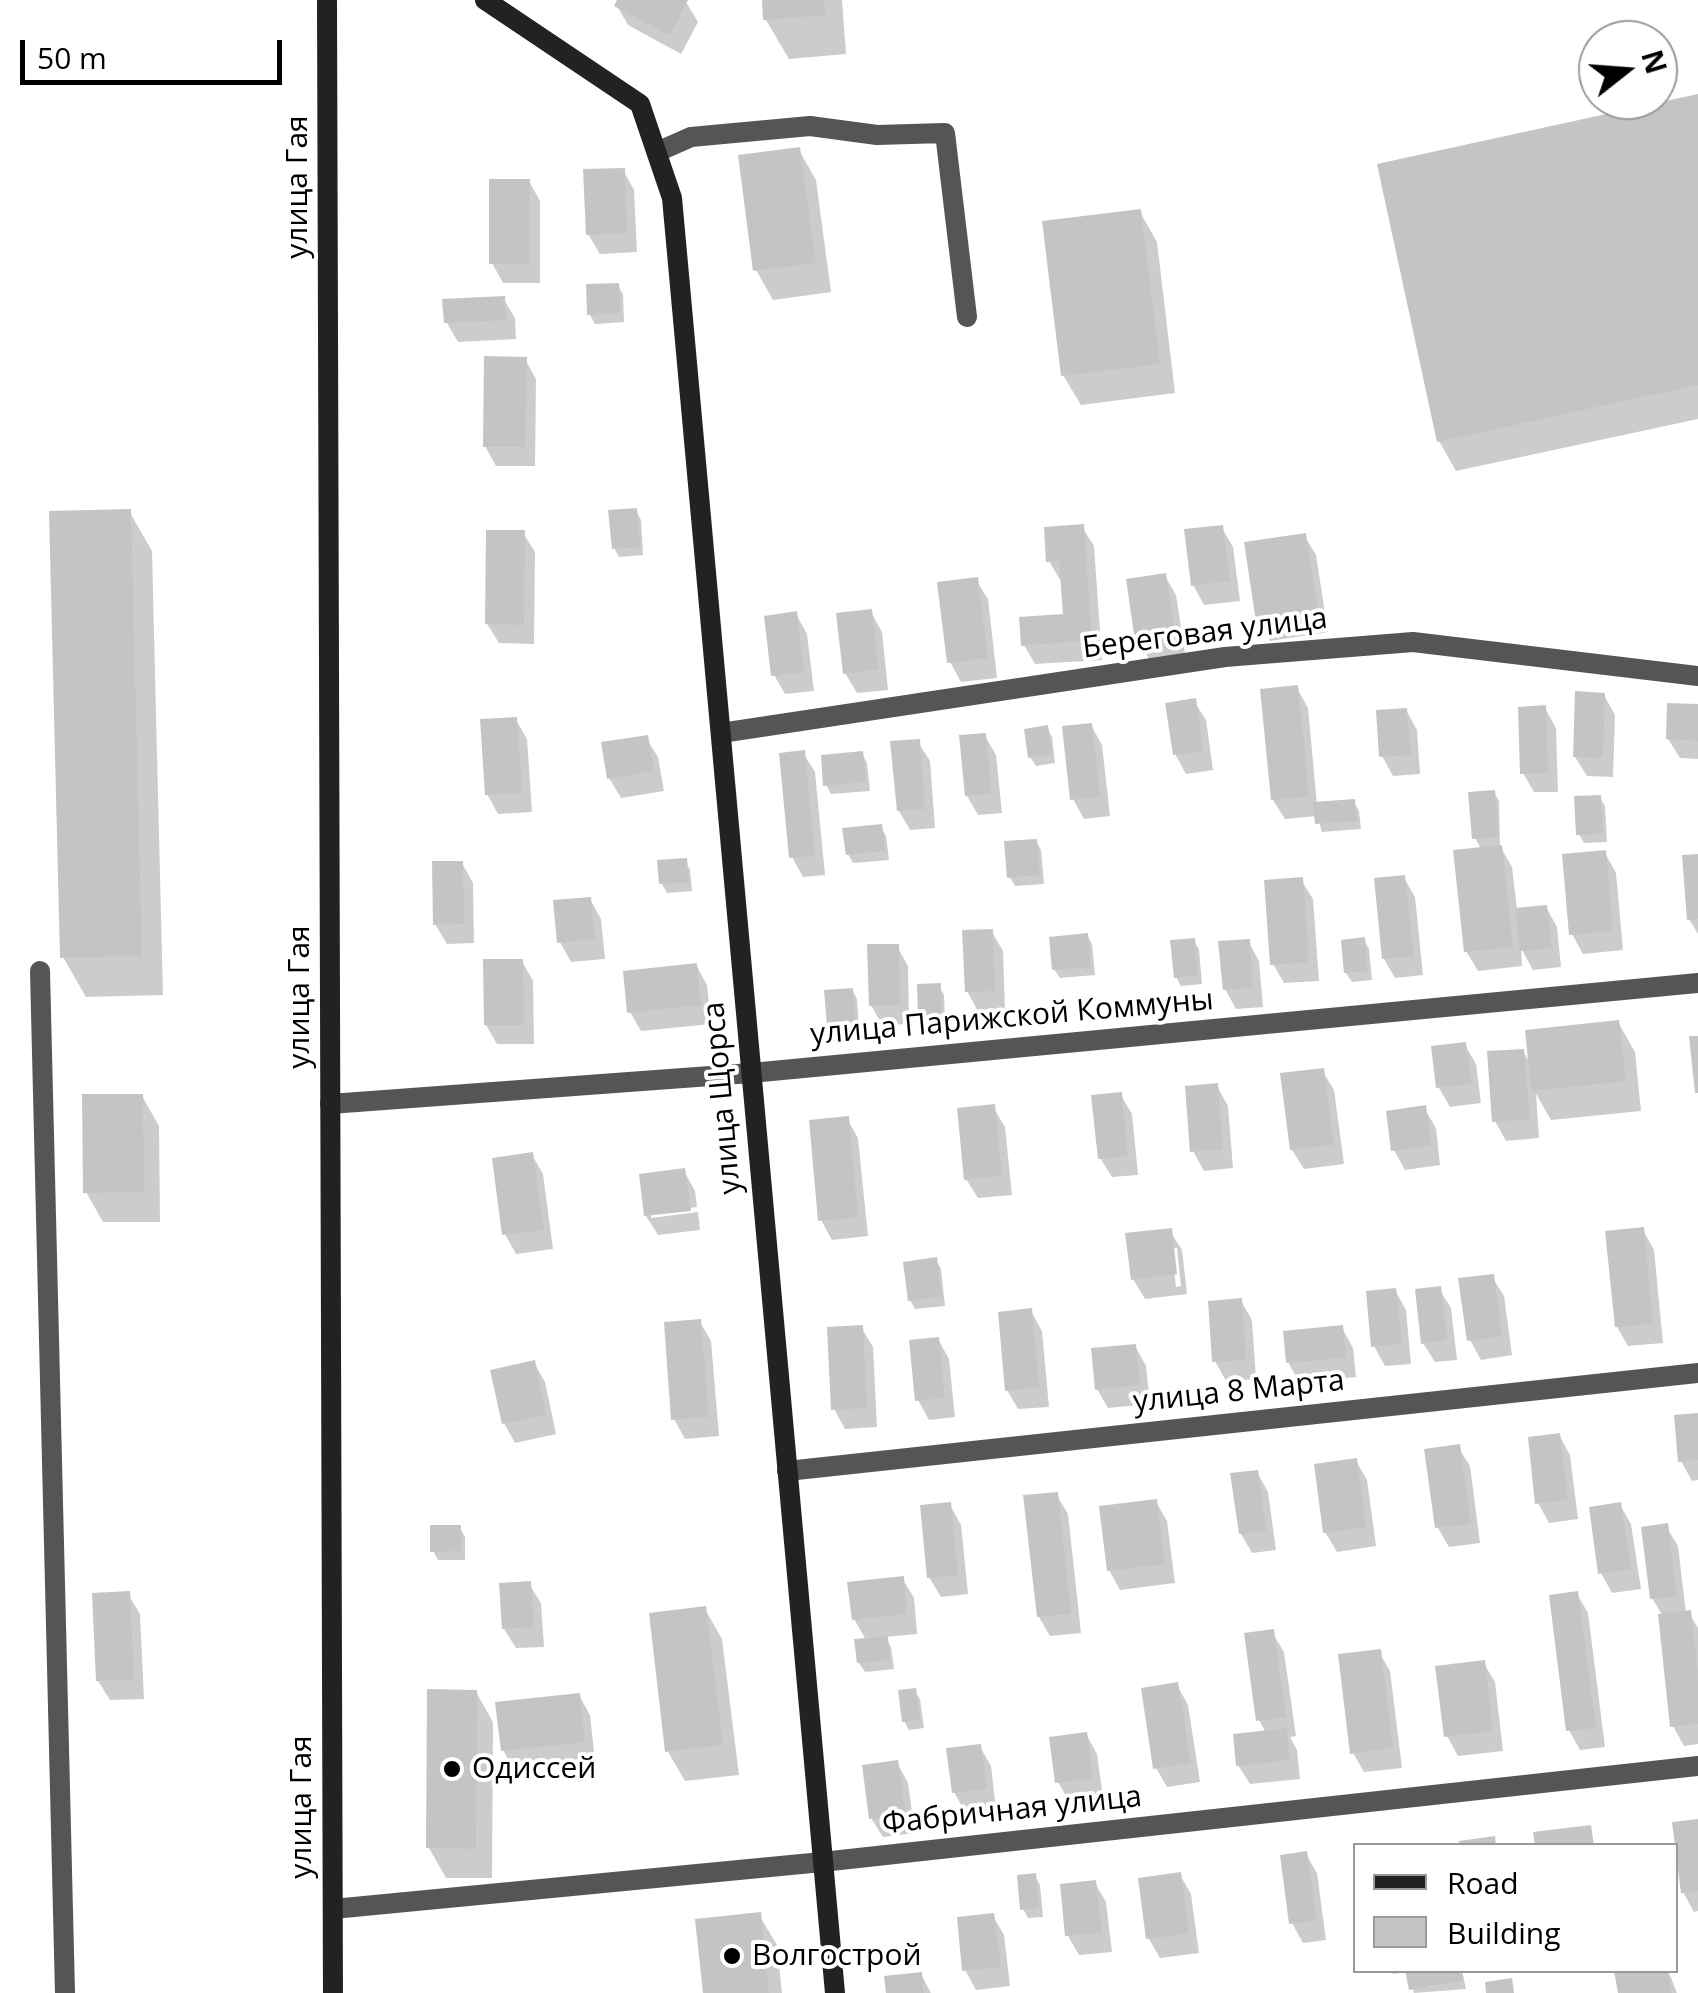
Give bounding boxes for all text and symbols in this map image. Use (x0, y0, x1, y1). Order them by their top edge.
scale bar (25, 20, 288, 82)
north arrow (1578, 20, 1678, 120)
text: 50 m (37, 37, 107, 78)
text: N (1633, 45, 1676, 78)
street label: улица Гая (280, 115, 316, 259)
street label: Береговая улица (1081, 601, 1329, 667)
street label: улица Гая (282, 925, 318, 1069)
street label: улица Парижской Коммуны (809, 982, 1215, 1054)
street label: улица Щорса (697, 1000, 749, 1196)
street label: улица 8 Марта (1132, 1363, 1346, 1421)
street label: улица Гая (284, 1735, 320, 1879)
place label: Одиссей (472, 1751, 596, 1787)
marker: Одиссей (441, 1758, 463, 1780)
street label: Фабричная улица (880, 1779, 1144, 1843)
legend (1353, 1843, 1678, 1973)
text: Road (1447, 1862, 1519, 1903)
text: Building (1447, 1912, 1561, 1953)
place label: Волгострой (752, 1938, 922, 1974)
marker: Волгострой (721, 1945, 743, 1967)

